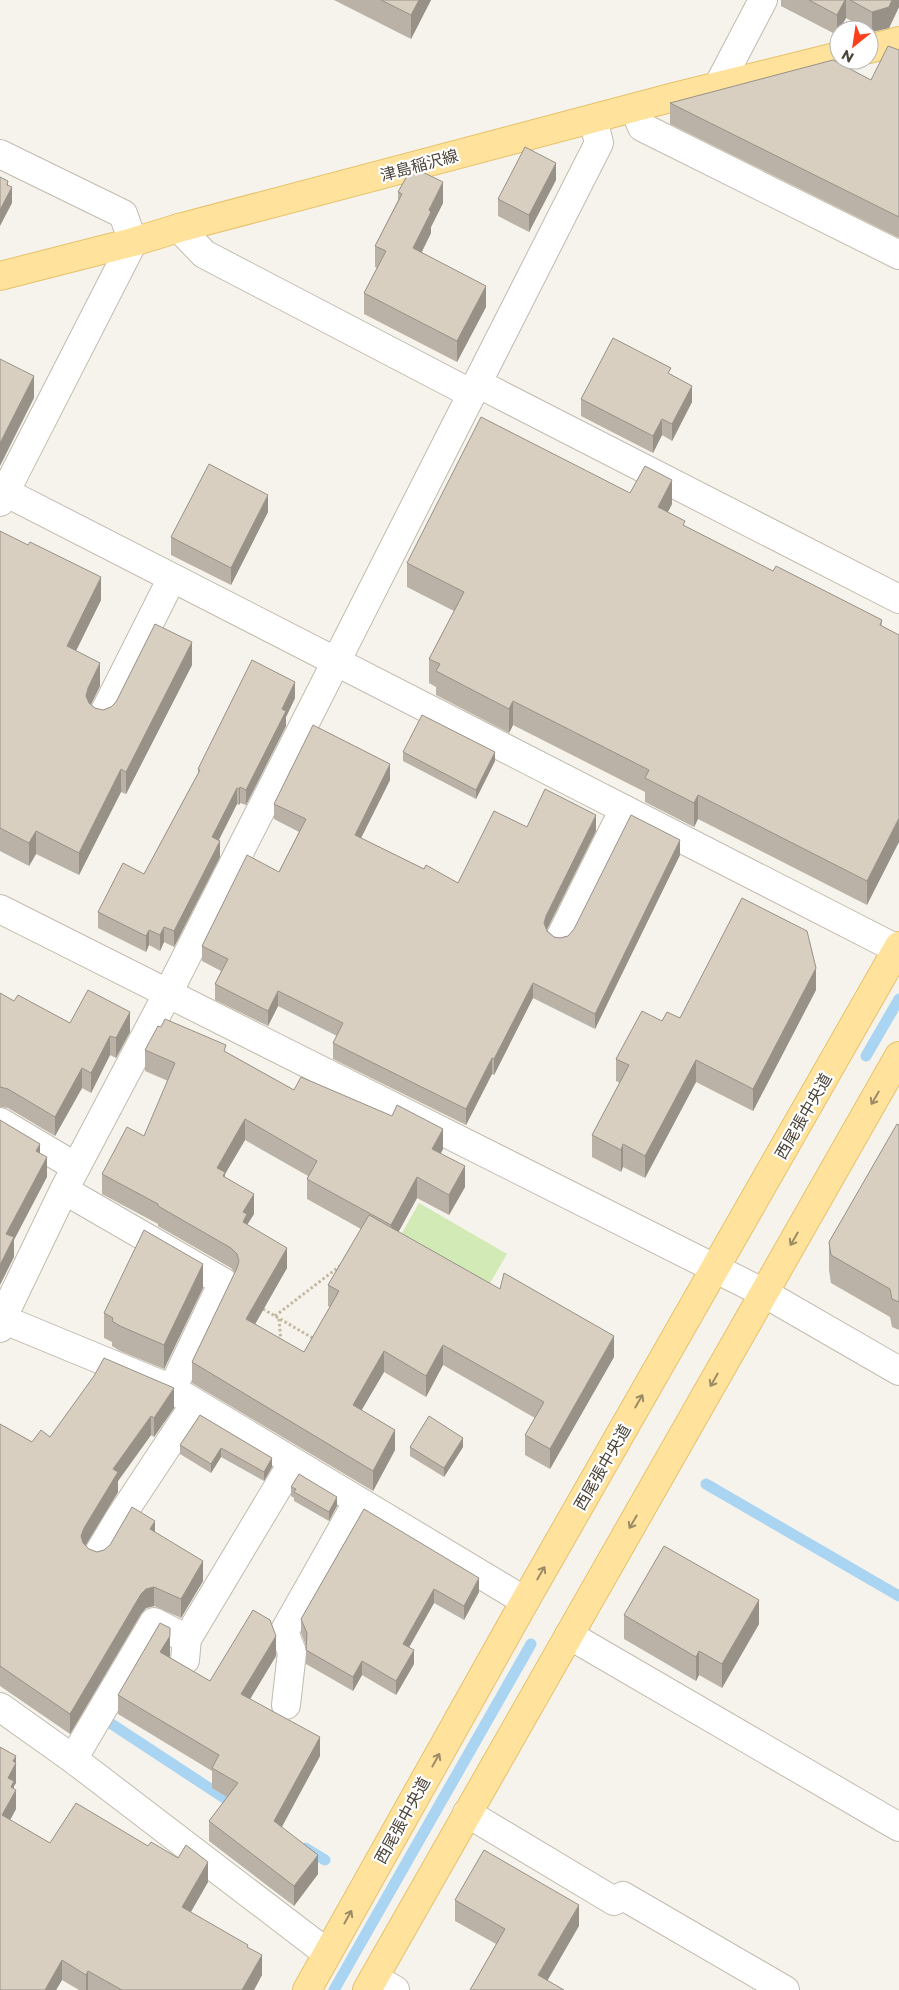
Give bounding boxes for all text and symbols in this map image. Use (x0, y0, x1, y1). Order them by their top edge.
north arrow (829, 20, 879, 70)
text: N (838, 46, 857, 67)
street label: 津島稲沢線 (378, 146, 460, 185)
street label: 西尾張中央道 (771, 1070, 836, 1163)
one-way arrow (869, 1091, 879, 1105)
one-way arrow (789, 1232, 799, 1246)
one-way arrow (709, 1373, 719, 1388)
one-way arrow (635, 1395, 645, 1409)
street label: 西尾張中央道 (570, 1421, 635, 1514)
one-way arrow (628, 1514, 638, 1528)
one-way arrow (536, 1565, 546, 1580)
one-way arrow (431, 1753, 441, 1768)
street label: 西尾張中央道 (371, 1774, 434, 1867)
one-way arrow (343, 1910, 353, 1925)

